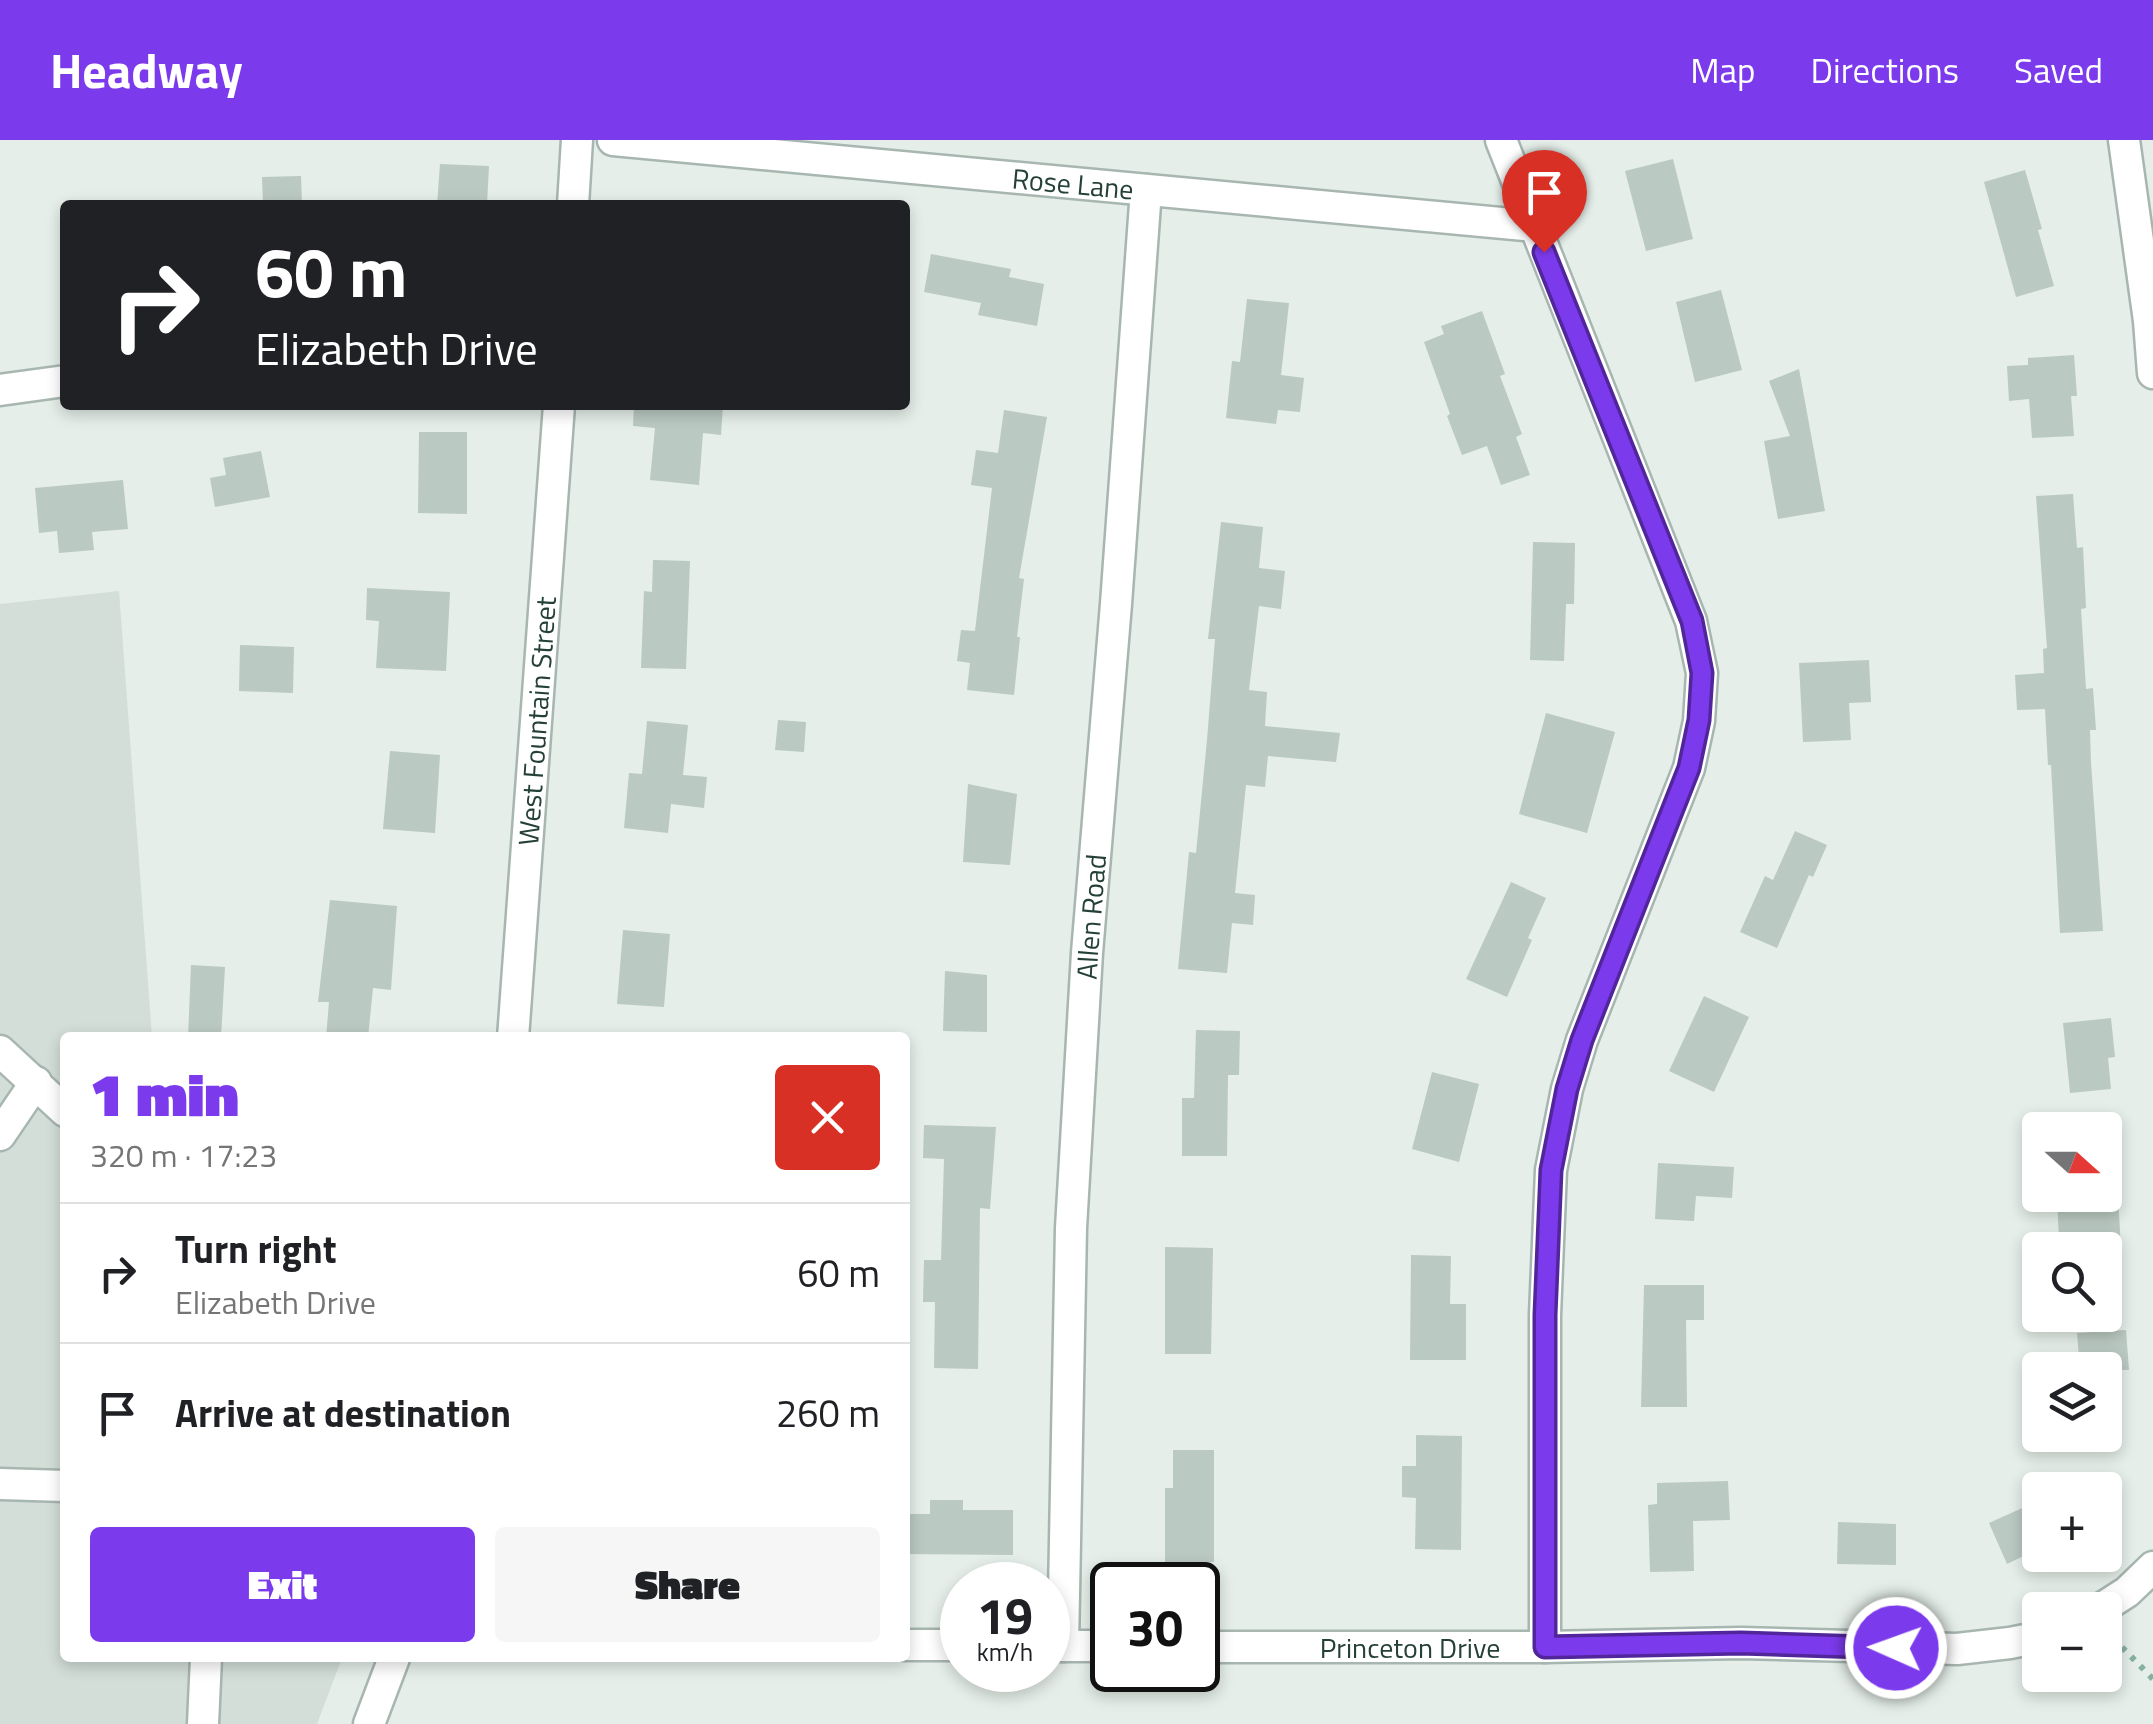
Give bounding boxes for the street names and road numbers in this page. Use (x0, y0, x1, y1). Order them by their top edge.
street label: Rose Lane (1010, 156, 1136, 210)
street label: West Fountain Street (506, 595, 567, 847)
street label: Allen Road (1064, 852, 1117, 981)
street label: Princeton Drive (1320, 1626, 1500, 1669)

